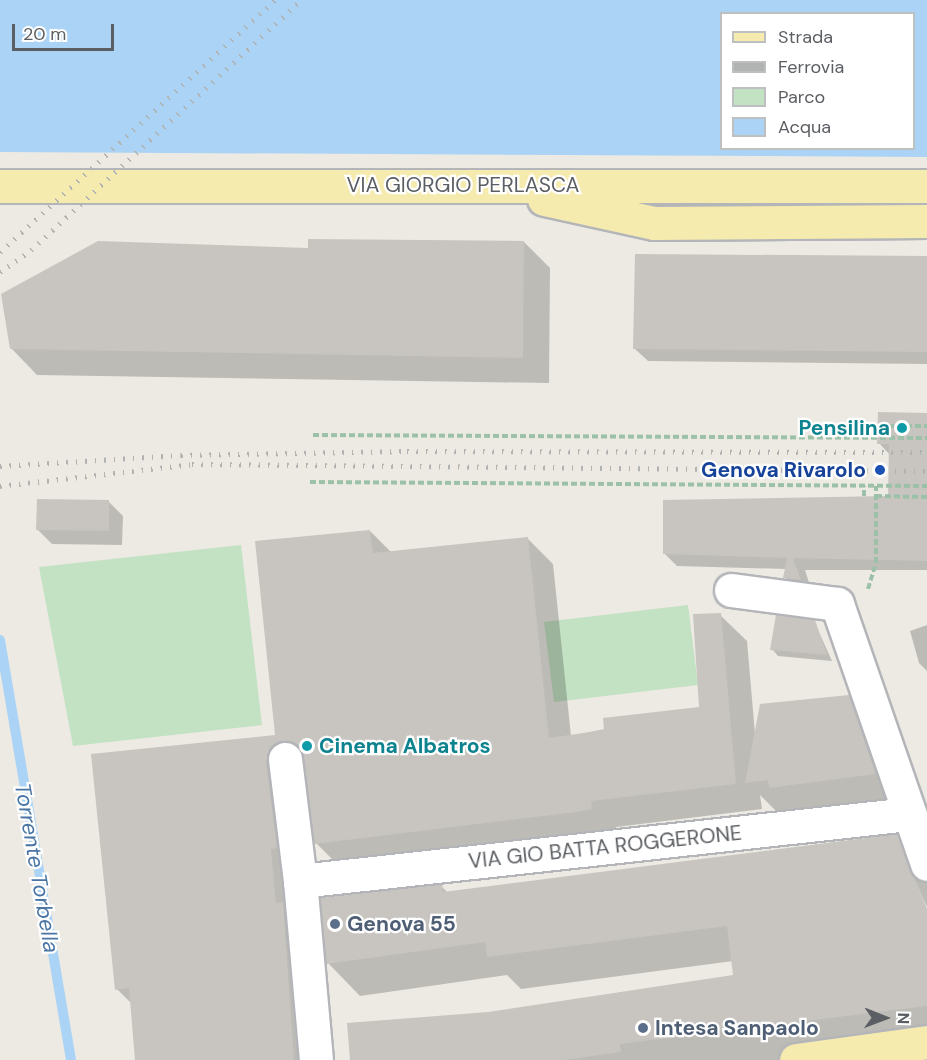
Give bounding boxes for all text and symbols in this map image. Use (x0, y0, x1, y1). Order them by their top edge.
scale bar (15, 12, 117, 50)
legend (720, 12, 915, 150)
text: 20 m (23, 22, 66, 46)
text: Strada (778, 25, 833, 49)
text: Ferrovia (778, 55, 844, 79)
text: Parco (778, 85, 825, 109)
text: Acqua (778, 115, 831, 139)
street label: VIA GIORGIO PERLASCA (346, 172, 580, 198)
place label: Pensilina (798, 415, 890, 441)
marker: Pensilina (895, 421, 909, 435)
place label: Genova Rivarolo (701, 457, 866, 483)
marker: Genova Rivarolo (871, 461, 889, 479)
place label: Cinema Albatros (319, 733, 491, 759)
marker: Cinema Albatros (300, 739, 314, 753)
water label: Torrente Torbella (9, 781, 65, 955)
street label: VIA GIO BATTA ROGGERONE (467, 820, 743, 874)
place label: Genova 55 (347, 911, 456, 937)
marker: Genova 55 (328, 917, 342, 931)
north arrow (855, 988, 915, 1048)
text: N (893, 1012, 914, 1024)
place label: Intesa Sanpaolo (655, 1015, 819, 1041)
marker: Intesa Sanpaolo (636, 1021, 650, 1035)

